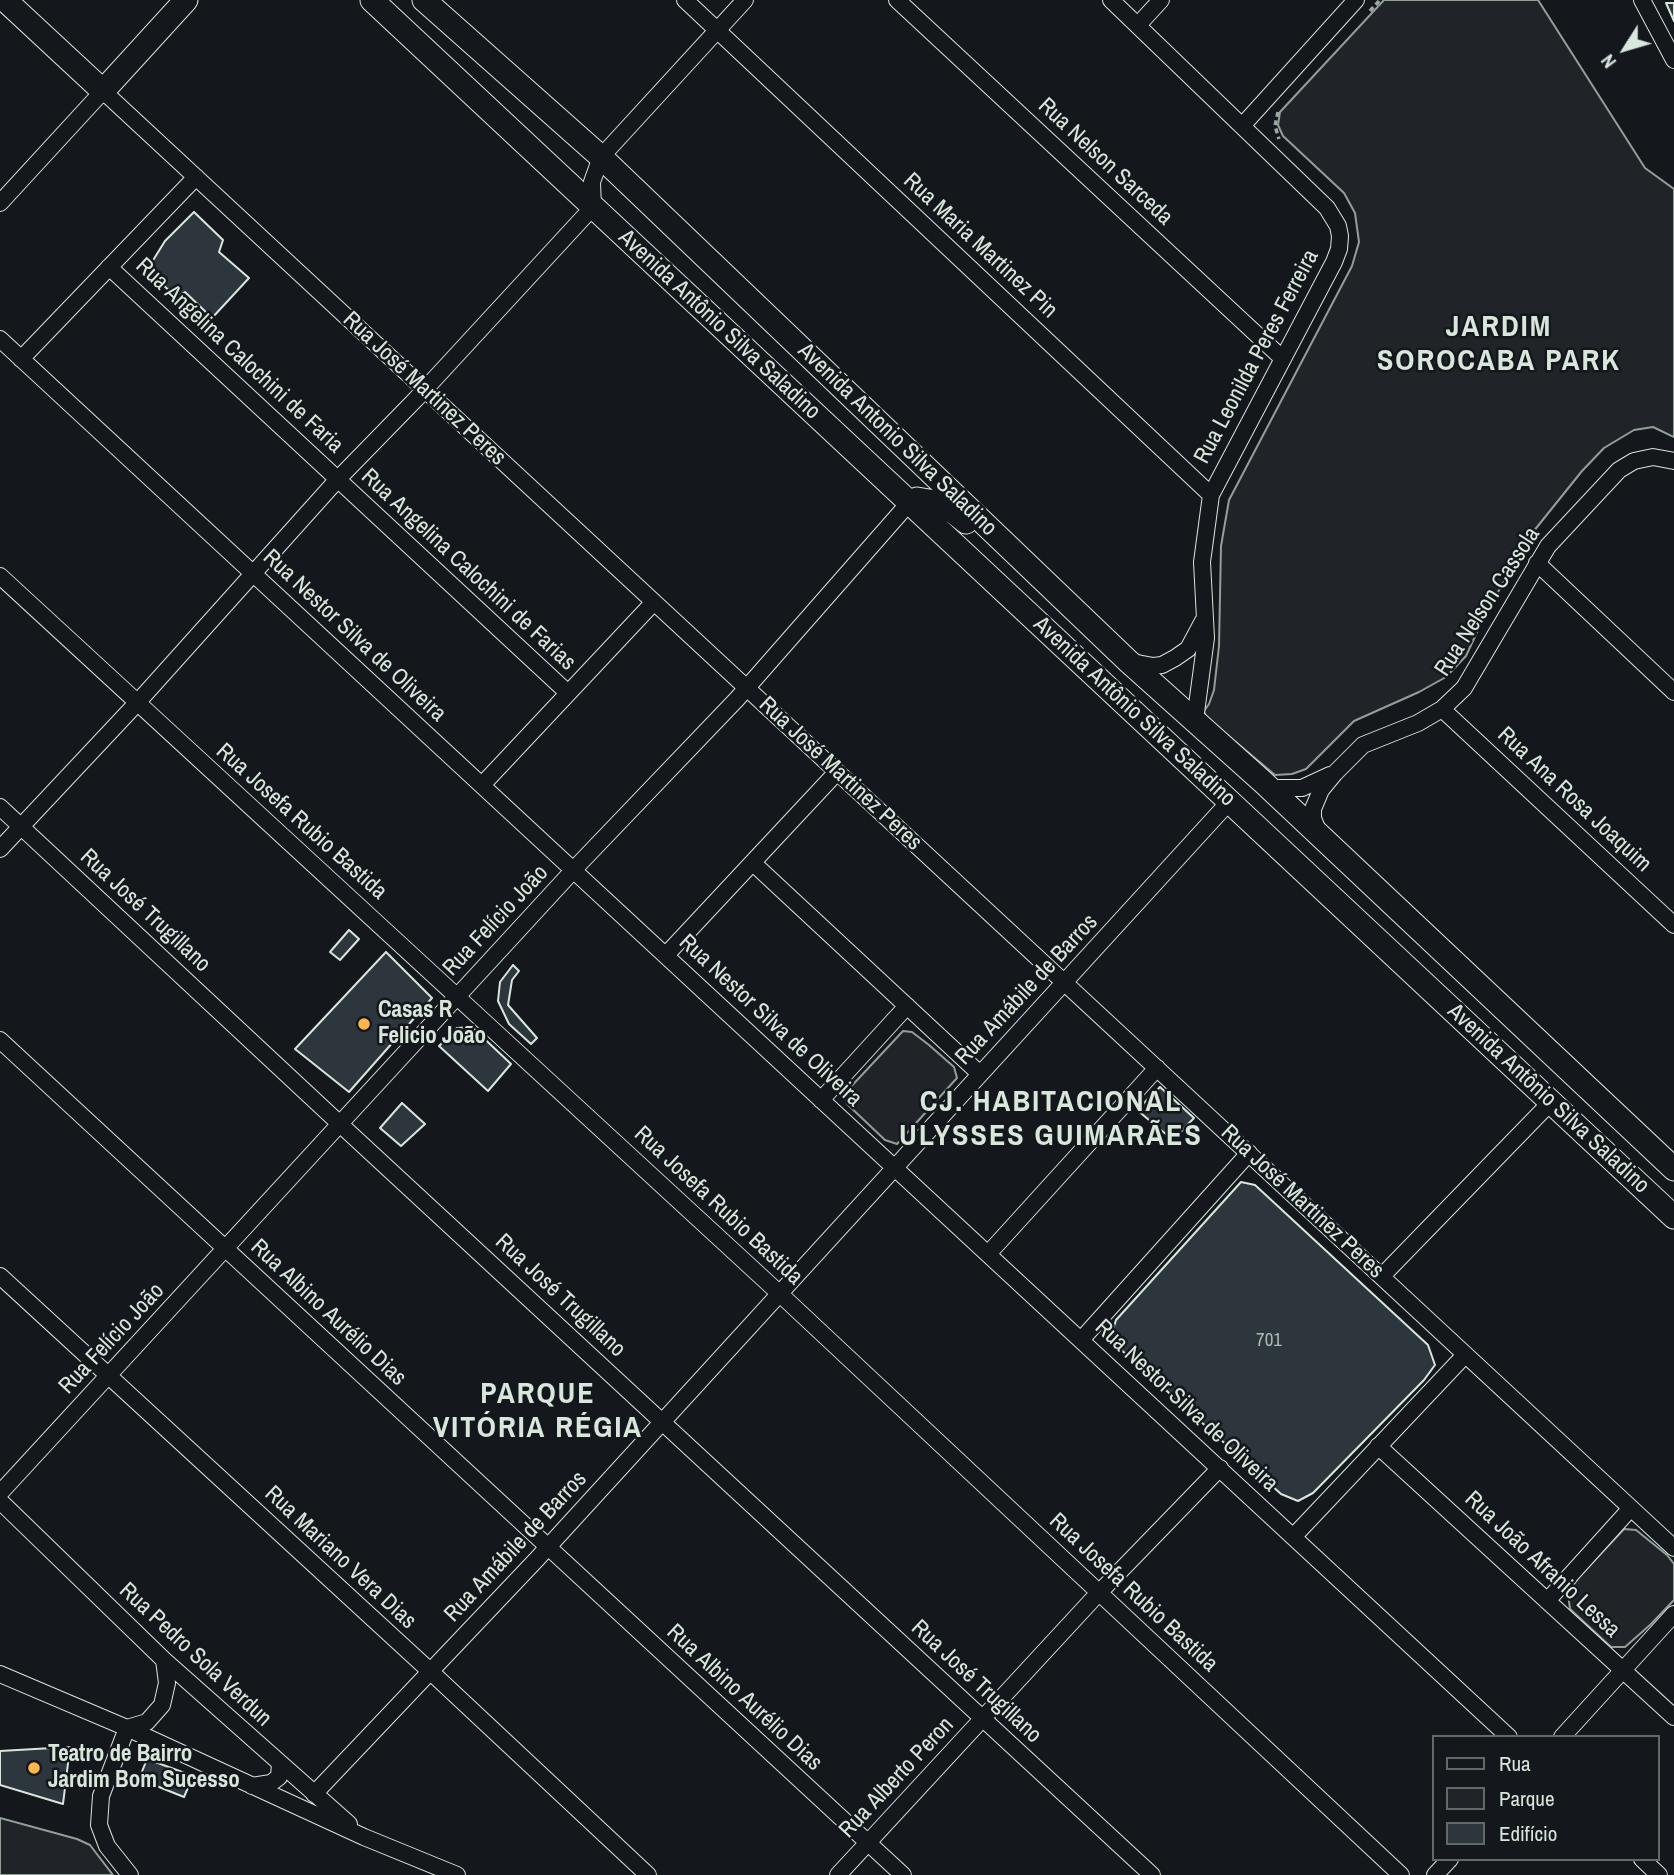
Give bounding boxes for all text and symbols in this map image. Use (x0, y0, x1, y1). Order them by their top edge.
north arrow (1590, 14, 1660, 84)
text: N (1594, 49, 1622, 74)
street label: Rua Nelson Sarceda (1032, 93, 1178, 231)
street label: Rua Maria Martinez Pin (897, 168, 1063, 324)
street label: Avenida Antônio Silva Saladino (612, 224, 826, 426)
street label: Rua Leonilda Peres Ferreira (1189, 245, 1325, 469)
street label: Rua Angelina Calochini de Faria (129, 253, 349, 459)
street label: Rua José Martinez Peres (337, 306, 511, 472)
district label: JARDIM SOROCABA PARK (1379, 310, 1619, 380)
street label: Avenida Antonio Silva Saladino (792, 338, 1002, 542)
street label: Rua Angelina Calochini de Farias (355, 463, 581, 677)
street label: Rua Nelson Cassola (1430, 522, 1546, 682)
street label: Rua Nestor Silva de Oliveira (257, 544, 451, 728)
street label: Avenida Antônio Silva Saladino (1027, 611, 1241, 813)
street label: Rua José Martinez Peres (753, 691, 927, 857)
street label: Rua Ana Rosa Joaquim (1491, 722, 1657, 878)
street label: Rua Josefa Rubio Bastida (210, 738, 392, 906)
street label: Rua José Trugillano (74, 844, 216, 978)
street label: Rua Felício João (438, 860, 554, 982)
street label: Rua Amábile de Barros (950, 909, 1104, 1071)
street label: Rua Nestor Silva de Oliveira (673, 929, 867, 1113)
place label: Casas R Felicio João (378, 997, 486, 1051)
street label: Avenida Antônio Silva Saladino (1441, 998, 1655, 1200)
marker: Casas R Felicio João (356, 1016, 372, 1032)
district label: CJ. HABITACIONAL ULYSSES GUIMARÃES (901, 1085, 1201, 1156)
street label: Rua José Martinez Peres (1215, 1119, 1389, 1285)
street label: Rua Josefa Rubio Bastida (628, 1121, 808, 1291)
street label: Rua José Trugillano (489, 1229, 631, 1363)
street label: Rua Albino Aurélio Dias (245, 1234, 411, 1392)
street label: Rua Felício João (54, 1278, 170, 1400)
street label: Rua Nestor Silva de Oliveira (1089, 1314, 1283, 1498)
house number: 701 (1256, 1330, 1282, 1352)
district label: PARQUE VITÓRIA RÉGIA (435, 1377, 641, 1448)
street label: Rua Amábile de Barros (439, 1466, 593, 1628)
street label: Rua Mariano Vera Dias (259, 1481, 421, 1635)
street label: Rua João Afranio Lessa (1459, 1486, 1625, 1644)
street label: Rua Josefa Rubio Bastida (1043, 1508, 1223, 1678)
street label: Rua Pedro Sola Verdun (113, 1577, 277, 1733)
street label: Rua José Trugillano (905, 1615, 1047, 1749)
street label: Rua Albino Aurélio Dias (661, 1619, 827, 1777)
street label: Rua Alberto Peron (834, 1712, 960, 1844)
legend (1432, 1735, 1660, 1861)
place label: Teatro de Bairro Jardim Bom Sucesso (48, 1741, 240, 1795)
text: Rua (1499, 1749, 1531, 1778)
marker: Teatro de Bairro Jardim Bom Sucesso (26, 1760, 42, 1776)
text: Parque (1499, 1784, 1555, 1813)
text: Edifício (1499, 1819, 1557, 1848)

